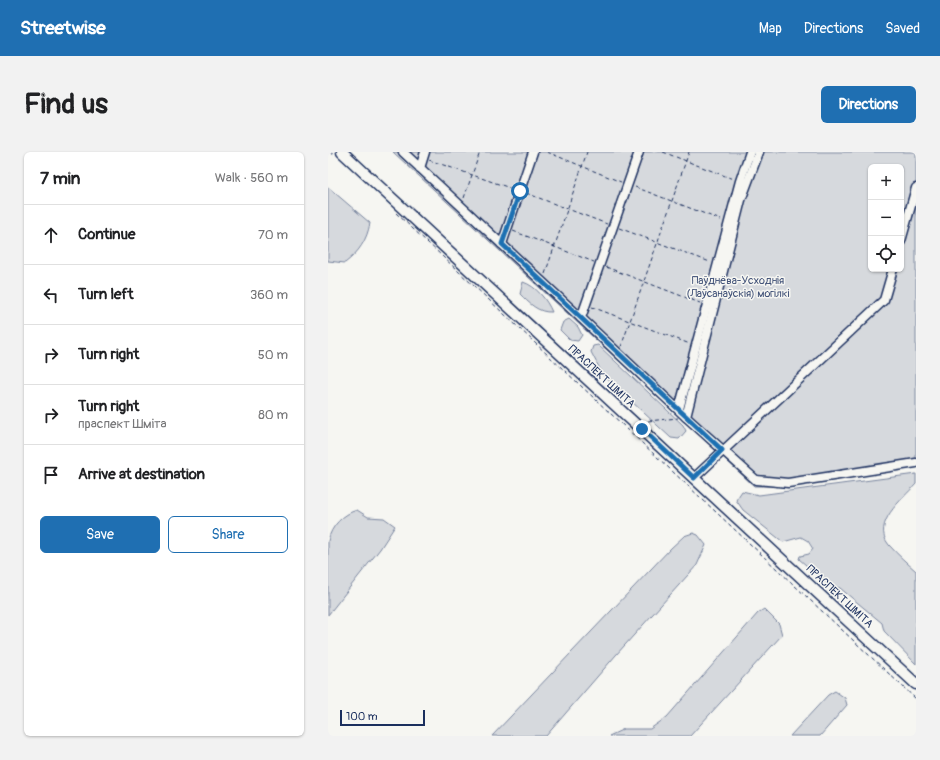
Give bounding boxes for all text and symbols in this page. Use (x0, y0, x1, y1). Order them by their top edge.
text: Streetwise (20, 16, 106, 40)
text: Map (759, 20, 782, 37)
text: Directions (804, 20, 863, 37)
text: Saved (885, 20, 920, 37)
button: Directions (821, 86, 916, 123)
text: Find us (24, 87, 108, 122)
map controls (868, 164, 904, 272)
button: + (868, 164, 904, 200)
text: 7 min (40, 168, 80, 189)
text: Walk · 560 m (215, 170, 288, 186)
route start (511, 182, 529, 200)
button: − (868, 200, 904, 236)
icon: ahead (40, 224, 62, 246)
text: Continue (78, 225, 136, 244)
text: 70 m (258, 227, 288, 243)
button: locate (868, 236, 904, 272)
park label: Паўднёва-Усходнія (Лаўсанаўскія) могілкі (687, 274, 789, 300)
icon: left (40, 284, 62, 306)
text: Turn left (78, 285, 134, 304)
text: 360 m (250, 287, 288, 303)
street label: ПРАСПЕКТ ШМІТА (566, 342, 638, 411)
icon: right (40, 344, 62, 366)
text: Turn right (78, 345, 139, 364)
text: 50 m (258, 347, 288, 363)
text: Turn right (78, 397, 139, 416)
icon: right (40, 404, 62, 426)
text: 80 m (258, 407, 288, 423)
text: праспект Шміта (78, 416, 167, 432)
route end (633, 420, 651, 438)
icon: arrive (40, 464, 62, 486)
text: Arrive at destination (78, 465, 205, 484)
button: Save (40, 516, 160, 553)
button: Share (168, 516, 288, 553)
street label: ПРАСПЕКТ ШМІТА (804, 562, 876, 631)
scale bar (340, 708, 425, 727)
text: 100 m (346, 710, 377, 723)

